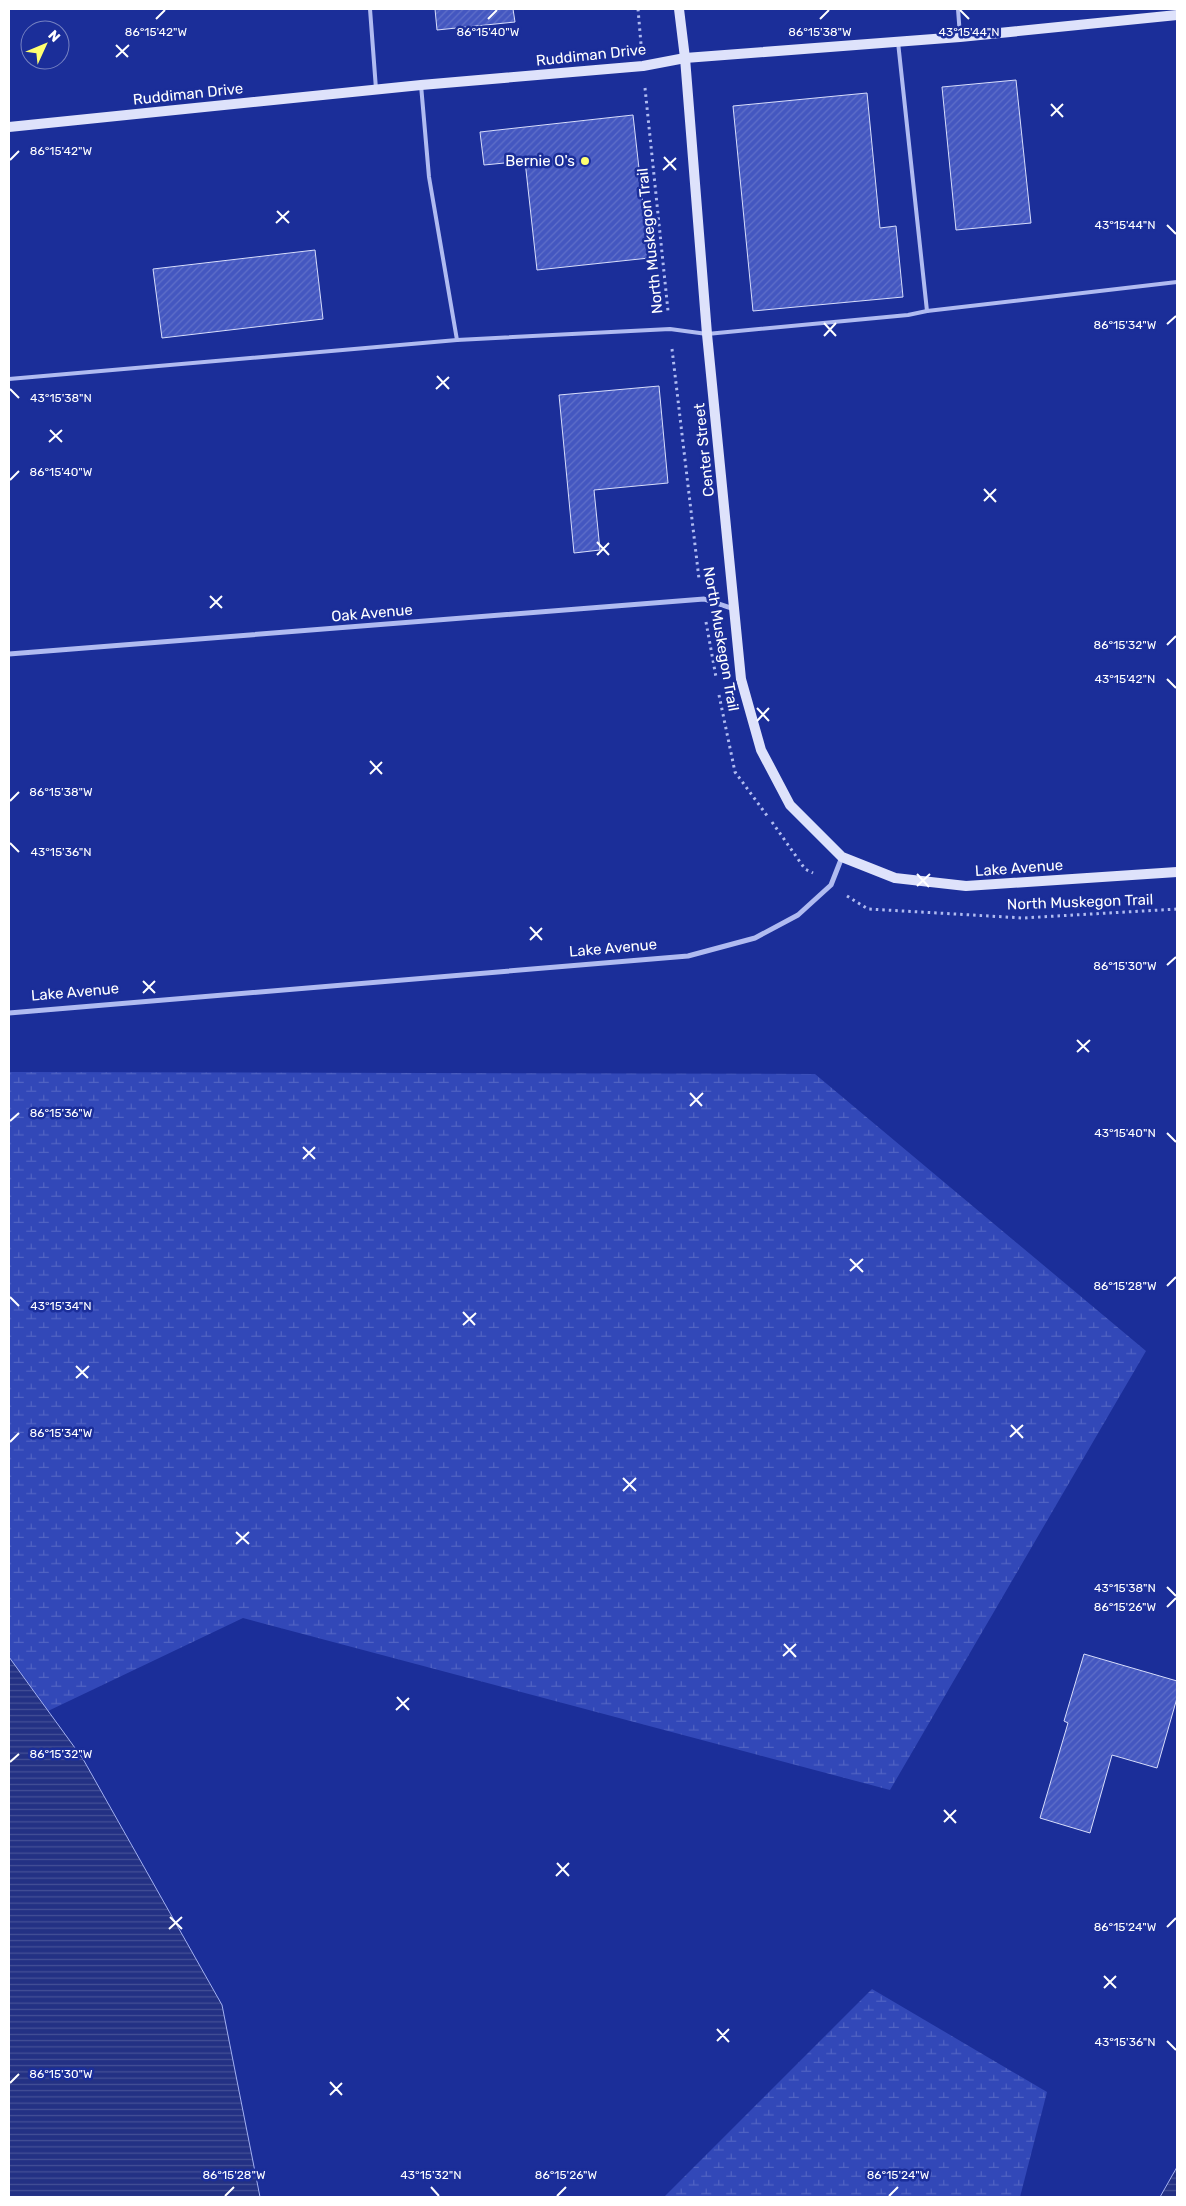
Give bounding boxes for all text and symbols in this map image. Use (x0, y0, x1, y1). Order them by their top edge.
north arrow (20, 20, 70, 70)
text: 86°15'42"W (125, 25, 188, 39)
text: 86°15'40"W (457, 25, 520, 39)
text: 86°15'38"W (788, 25, 852, 39)
text: 43°15'44"N (938, 25, 1000, 39)
text: N (44, 27, 64, 46)
street label: Ruddiman Drive (535, 40, 647, 70)
street label: Ruddiman Drive (132, 79, 244, 109)
text: 86°15'42"W (30, 144, 93, 158)
place label: Bernie O's (505, 152, 575, 170)
marker: Bernie O's (579, 155, 591, 167)
street label: North Muskegon Trail (633, 167, 667, 315)
text: 43°15'44"N (1094, 218, 1156, 232)
text: 86°15'34"W (1094, 318, 1157, 332)
text: 43°15'38"N (30, 391, 92, 405)
street label: Center Street (690, 402, 718, 498)
text: 86°15'40"W (30, 465, 93, 479)
street label: North Muskegon Trail (699, 565, 743, 713)
street label: Oak Avenue (330, 600, 414, 626)
text: 86°15'32"W (1094, 638, 1157, 652)
text: 43°15'42"N (1095, 672, 1155, 686)
text: 86°15'38"W (29, 785, 93, 799)
text: 43°15'36"N (30, 845, 92, 859)
street label: Lake Avenue (974, 856, 1064, 880)
street label: North Muskegon Trail (1007, 890, 1153, 914)
street label: Lake Avenue (568, 935, 658, 961)
text: 86°15'30"W (1093, 959, 1157, 973)
street label: Lake Avenue (30, 979, 120, 1005)
text: 86°15'36"W (30, 1106, 93, 1120)
text: 43°15'40"N (1094, 1126, 1156, 1140)
text: 86°15'28"W (1093, 1279, 1157, 1293)
text: 43°15'34"N (30, 1299, 92, 1313)
text: 86°15'34"W (30, 1426, 93, 1440)
text: 43°15'38"N (1094, 1581, 1156, 1595)
text: 86°15'26"W (1094, 1600, 1157, 1614)
text: 86°15'32"W (30, 1747, 93, 1761)
text: 86°15'24"W (1094, 1920, 1157, 1934)
text: 43°15'36"N (1094, 2035, 1156, 2049)
text: 86°15'30"W (29, 2067, 93, 2081)
text: 86°15'28"W (202, 2168, 266, 2182)
text: 43°15'32"N (400, 2168, 462, 2182)
text: 86°15'26"W (535, 2168, 598, 2182)
text: 86°15'24"W (867, 2168, 930, 2182)

